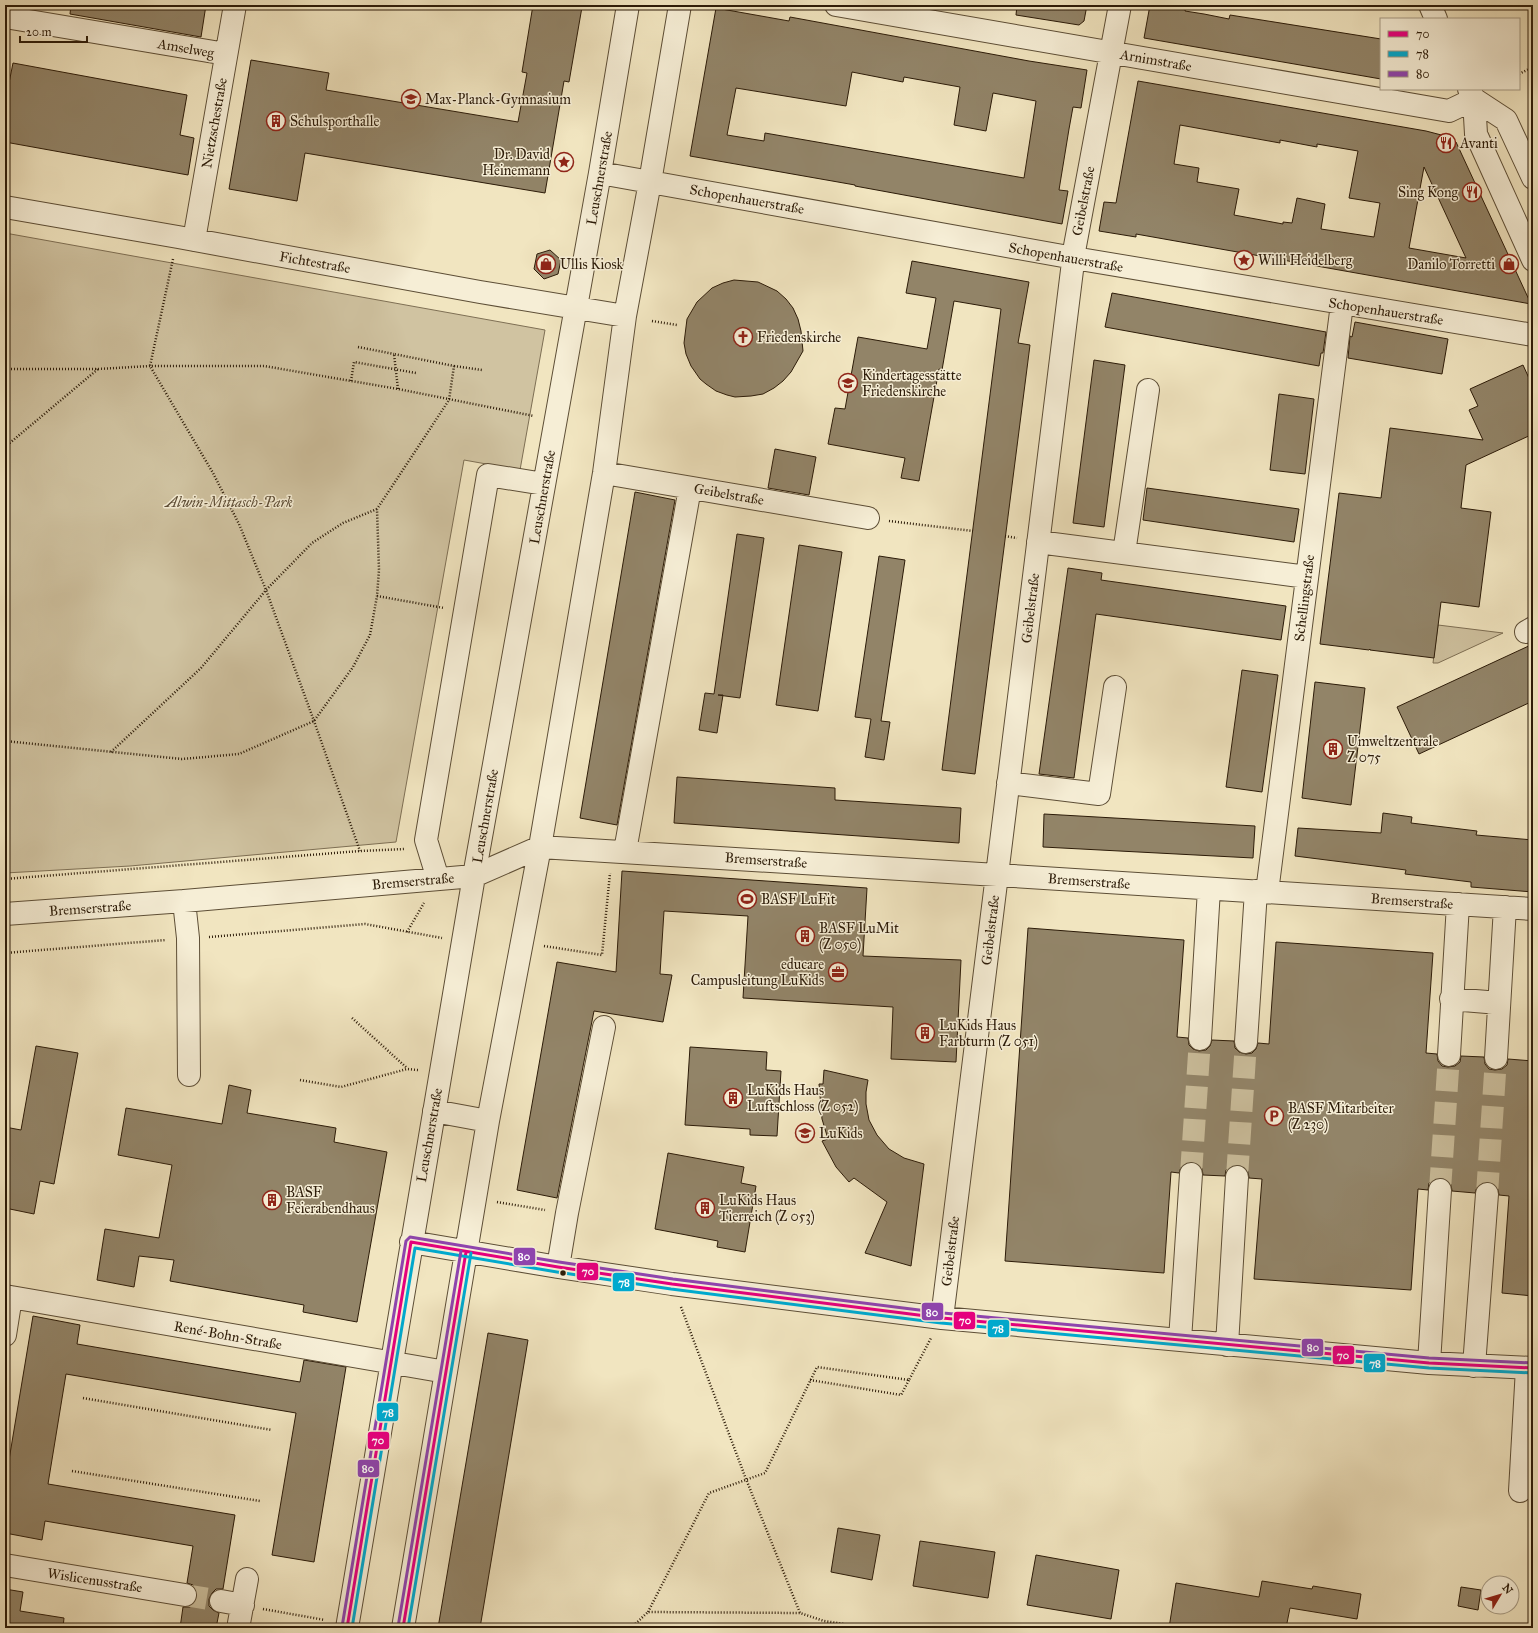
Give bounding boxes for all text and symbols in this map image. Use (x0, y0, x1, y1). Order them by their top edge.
scale bar (20, 18, 87, 44)
legend (1380, 18, 1520, 90)
text: 20 m (26, 25, 52, 39)
text: 70 (1416, 27, 1429, 41)
street label: Amselweg (155, 35, 216, 62)
street label: Arnimstraße (1118, 46, 1193, 75)
text: 78 (1416, 47, 1429, 61)
text: 80 (1416, 67, 1429, 81)
street label: Nietzschestraße (198, 76, 231, 170)
school or university icon: Max-Planck-Gymnasium (400, 88, 422, 110)
place label: Max-Planck-Gymnasium (425, 91, 571, 108)
building icon: Schulsporthalle (265, 110, 287, 132)
place label: Schulsporthalle (290, 113, 380, 130)
street label: Leuschnerstraße (583, 129, 616, 227)
restaurant icon: Avanti (1435, 132, 1457, 154)
place label: Avanti (1459, 135, 1498, 152)
place label: Dr. David Heinemann (482, 146, 550, 179)
place icon: Dr. David Heinemann (553, 151, 575, 173)
street label: Geibelstraße (1068, 165, 1099, 237)
street label: Schopenhauerstraße (688, 181, 806, 218)
restaurant icon: Sing Kong (1461, 181, 1483, 203)
place label: Sing Kong (1398, 184, 1458, 201)
street label: Schopenhauerstraße (1007, 239, 1125, 276)
street label: Fichtestraße (278, 248, 352, 277)
place icon: Willi Heidelberg (1233, 249, 1255, 271)
place label: Willi Heidelberg (1258, 252, 1353, 269)
shop icon: Ullis Kiosk (535, 253, 557, 275)
shop icon: Danilo Torretti (1498, 253, 1520, 275)
place label: Ullis Kiosk (560, 256, 624, 273)
place label: Danilo Torretti (1407, 256, 1495, 273)
street label: Schopenhauerstraße (1327, 294, 1445, 329)
church icon: Friedenskirche (732, 326, 754, 348)
place label: Friedenskirche (757, 329, 841, 346)
place label: Kindertagesstätte Friedenskirche (862, 367, 962, 400)
school or university icon: Kindertagesstätte Friedenskirche (837, 372, 859, 394)
street label: Leuschnerstraße (526, 448, 559, 546)
street label: Geibelstraße (693, 480, 765, 509)
park label: Alwin-Mittasch-Park (163, 494, 293, 511)
street label: Schellingstraße (1291, 554, 1318, 642)
street label: Geibelstraße (1018, 572, 1043, 644)
place label: Umweltzentrale Z 075 (1347, 733, 1439, 766)
building icon: Umweltzentrale Z 075 (1322, 738, 1344, 760)
street label: Leuschnerstraße (469, 767, 502, 865)
street label: Bremserstraße (724, 849, 808, 872)
street label: Bremserstraße (371, 869, 455, 894)
street label: Bremserstraße (1047, 870, 1131, 893)
sports icon: BASF LuFit (736, 888, 758, 910)
street label: Bremserstraße (1370, 890, 1454, 913)
place label: BASF LuFit (761, 891, 836, 908)
street label: Geibelstraße (978, 894, 1003, 966)
street label: Bremserstraße (48, 897, 132, 920)
place label: BASF LuMit (Z 050) (819, 920, 899, 954)
building icon: BASF LuMit (Z 050) (794, 925, 816, 947)
place label: educare Campusleitung LuKids (691, 956, 824, 989)
office icon: educare Campusleitung LuKids (827, 961, 849, 983)
place label: LuKids Haus Farbturm (Z 051) (939, 1017, 1038, 1051)
building icon: LuKids Haus Farbturm (Z 051) (914, 1022, 936, 1044)
place label: LuKids Haus Luftschloss (Z 052) (747, 1082, 859, 1116)
street label: Leuschnerstraße (413, 1086, 446, 1184)
building icon: LuKids Haus Luftschloss (Z 052) (722, 1087, 744, 1109)
place label: BASF Mitarbeiter (Z 230) (1288, 1100, 1394, 1134)
parking icon: BASF Mitarbeiter (Z 230) (1263, 1105, 1285, 1127)
school or university icon: LuKids (794, 1122, 816, 1144)
place label: LuKids (819, 1125, 863, 1142)
place label: BASF Feierabendhaus (286, 1184, 375, 1217)
building icon: BASF Feierabendhaus (261, 1189, 283, 1211)
place label: LuKids Haus Tierreich (Z 053) (719, 1192, 815, 1226)
building icon: LuKids Haus Tierreich (Z 053) (694, 1197, 716, 1219)
street label: Geibelstraße (938, 1215, 963, 1287)
line badge: 80 (513, 1247, 536, 1266)
text: 80 (518, 1250, 531, 1263)
line badge: 70 (576, 1262, 599, 1281)
text: 70 (582, 1265, 595, 1278)
unlabelled marker (558, 1268, 568, 1278)
line badge: 78 (612, 1272, 635, 1292)
text: 78 (618, 1276, 630, 1289)
line badge: 80 (921, 1302, 944, 1321)
text: 80 (926, 1306, 939, 1319)
line badge: 70 (953, 1311, 976, 1330)
text: 70 (959, 1314, 972, 1327)
street label: René-Bohn-Straße (173, 1318, 283, 1353)
line badge: 78 (987, 1319, 1010, 1338)
text: 78 (992, 1322, 1004, 1335)
line badge: 80 (1301, 1338, 1324, 1357)
text: 80 (1307, 1341, 1320, 1354)
line badge: 70 (1332, 1345, 1355, 1365)
text: 70 (1337, 1349, 1350, 1362)
line badge: 78 (1363, 1353, 1386, 1373)
text: 78 (1369, 1357, 1381, 1370)
line badge: 78 (376, 1402, 399, 1422)
text: 78 (382, 1406, 394, 1419)
line badge: 70 (367, 1431, 390, 1450)
text: 70 (372, 1434, 385, 1447)
line badge: 80 (357, 1459, 380, 1478)
text: 80 (362, 1462, 375, 1475)
street label: Wislicenusstraße (46, 1565, 144, 1596)
north arrow (1480, 1575, 1520, 1615)
text: N (1499, 1581, 1516, 1597)

